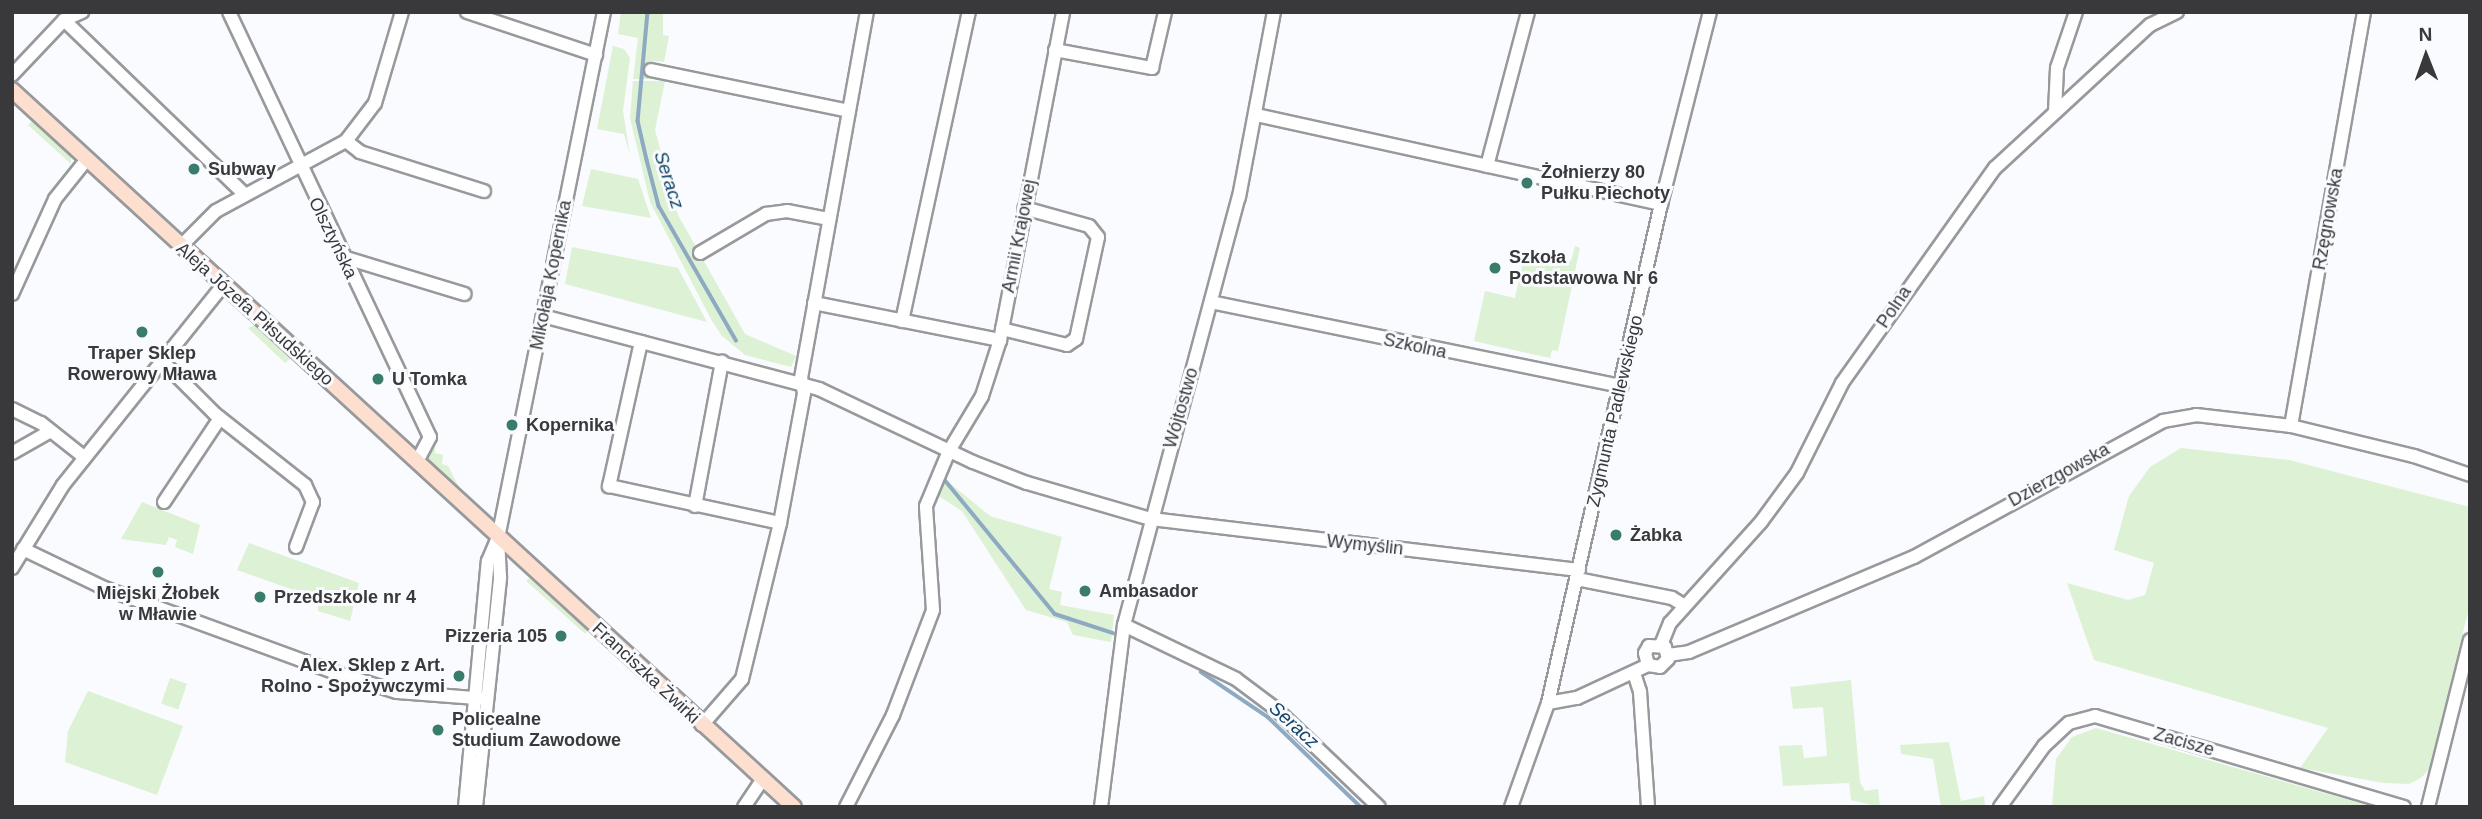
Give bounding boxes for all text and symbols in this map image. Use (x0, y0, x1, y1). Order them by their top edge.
north arrow (2391, 21, 2461, 91)
text: N (2419, 24, 2433, 45)
water label: Seracz (649, 148, 689, 212)
place label: Subway (208, 158, 276, 180)
marker: Subway (186, 161, 202, 177)
place label: Żołnierzy 80 Pułku Piechoty (1541, 162, 1670, 204)
street label: Rzęgnowska (2308, 166, 2348, 272)
marker: Żołnierzy 80 Pułku Piechoty (1519, 175, 1535, 191)
street label: Armii Krajowej (997, 177, 1041, 295)
street label: Olsztyńska (304, 194, 362, 282)
street label: Mikołaja Kopernika (526, 198, 576, 352)
street label: Aleja Józefa Piłsudskiego (172, 238, 338, 390)
place label: Szkoła Podstawowa Nr 6 (1509, 247, 1658, 290)
marker: Szkoła Podstawowa Nr 6 (1487, 260, 1503, 276)
street label: Polna (1872, 282, 1916, 332)
street label: Zygmunta Padlewskiego (1582, 313, 1648, 509)
marker: Traper Sklep Rowerowy Mława (134, 324, 150, 340)
street label: Szkolna (1381, 329, 1449, 363)
place label: Traper Sklep Rowerowy Mława (67, 343, 217, 386)
street label: Wójtostwo (1159, 365, 1203, 451)
place label: U Tomka (392, 368, 467, 390)
marker: U Tomka (370, 371, 386, 387)
place label: Kopernika (526, 414, 614, 436)
marker: Kopernika (504, 417, 520, 433)
street label: Dzierzgowska (2005, 438, 2113, 512)
place label: Żabka (1630, 524, 1682, 546)
marker: Żabka (1608, 527, 1624, 543)
street label: Wymyślin (1326, 530, 1404, 560)
marker: Miejski Żłobek w Mławie (150, 564, 166, 580)
place label: Ambasador (1099, 580, 1198, 602)
place label: Miejski Żłobek w Mławie (96, 583, 220, 626)
marker: Ambasador (1077, 583, 1093, 599)
place label: Przedszkole nr 4 (274, 586, 416, 608)
marker: Przedszkole nr 4 (252, 589, 268, 605)
street label: Franciszka Żwirki (588, 618, 704, 728)
place label: Pizzeria 105 (445, 625, 547, 647)
marker: Pizzeria 105 (553, 628, 569, 644)
place label: Alex. Sklep z Art. Rolno - Spożywczymi (261, 655, 445, 698)
marker: Alex. Sklep z Art. Rolno - Spożywczymi (451, 668, 467, 684)
water label: Seracz (1264, 697, 1324, 753)
place label: Policealne Studium Zawodowe (452, 709, 621, 752)
marker: Policealne Studium Zawodowe (430, 722, 446, 738)
street label: Zacisze (2151, 723, 2217, 761)

